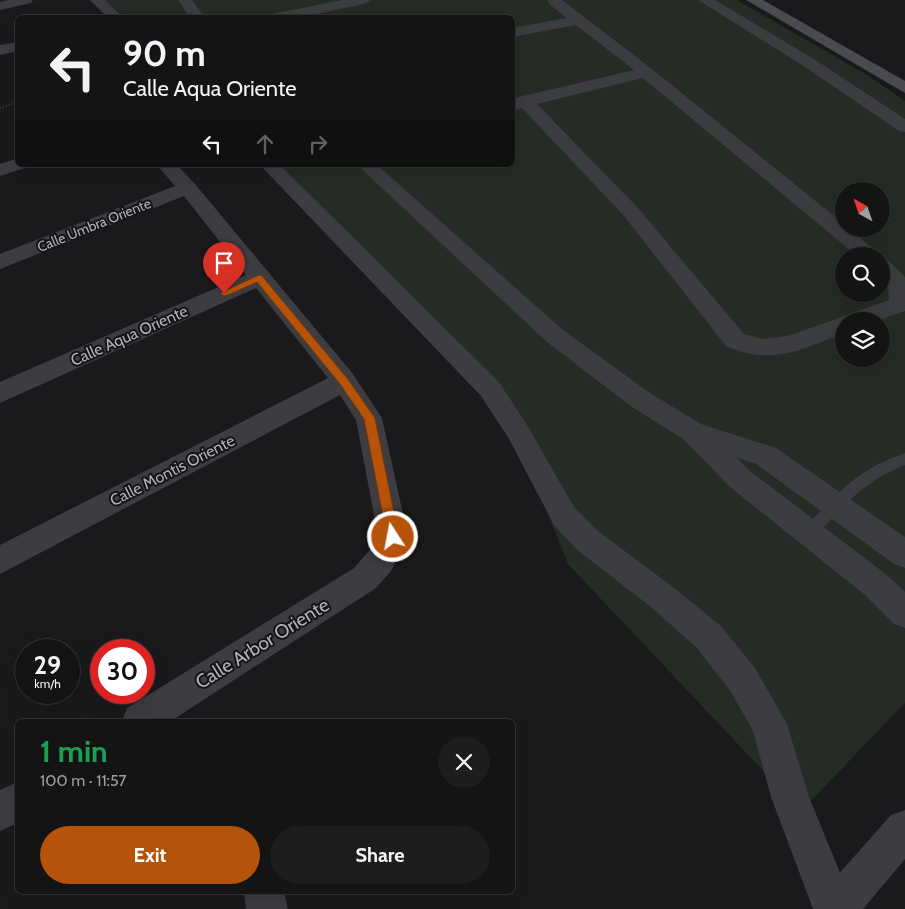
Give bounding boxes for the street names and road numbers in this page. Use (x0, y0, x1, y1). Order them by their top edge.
street label: Calle Umbra Oriente (34, 194, 154, 256)
street label: Calle Aqua Oriente (68, 301, 191, 370)
street label: Calle Montis Oriente (107, 431, 238, 510)
street label: Calle Arbor Oriente (191, 593, 334, 694)

